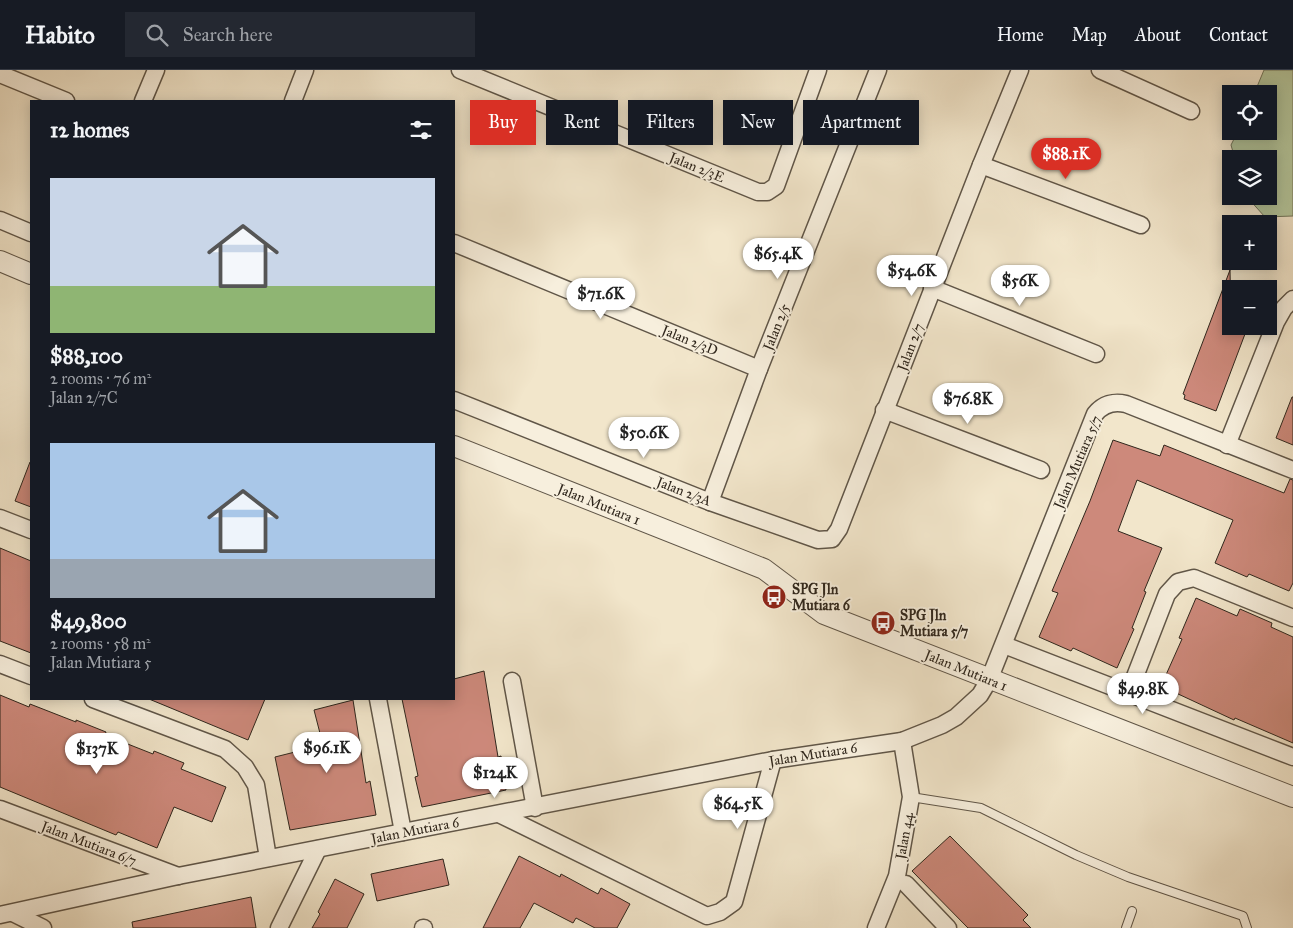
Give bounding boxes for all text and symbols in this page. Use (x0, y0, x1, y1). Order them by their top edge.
search box (125, 12, 475, 57)
text: Habito (25, 20, 95, 50)
icon: search (143, 21, 171, 49)
text: Search here (183, 23, 273, 46)
text: Home (997, 24, 1044, 46)
text: Map (1072, 24, 1107, 46)
text: About (1135, 24, 1181, 46)
text: Contact (1209, 24, 1268, 46)
map controls (1222, 85, 1277, 335)
button: locate (1222, 85, 1277, 140)
chip: Buy (470, 100, 536, 145)
chip: Rent (546, 100, 618, 145)
chip: Filters (628, 100, 713, 145)
chip: New (723, 100, 793, 145)
chip: Apartment (803, 100, 919, 145)
icon: filters (407, 116, 435, 144)
text: 12 homes (50, 117, 129, 143)
pin: $88.1K (1025, 138, 1107, 180)
text: $88.1K (1042, 144, 1090, 163)
street label: Jalan 2/3E (665, 148, 727, 187)
button: layers (1222, 150, 1277, 205)
icon: home (198, 211, 288, 301)
button: + (1222, 215, 1277, 270)
pin: $65.4K (737, 238, 819, 280)
text: $65.4K (754, 244, 802, 263)
pin: $54.6K (871, 254, 953, 297)
text: $54.6K (888, 261, 936, 280)
pin: $56K (990, 264, 1050, 307)
text: $56K (1002, 271, 1038, 290)
pin: $71.6K (560, 278, 642, 320)
button: − (1222, 280, 1277, 335)
text: $71.6K (577, 284, 625, 303)
street label: Jalan 2/5 (759, 301, 795, 355)
street label: Jalan 2/3D (657, 321, 720, 360)
street label: Jalan 2/7 (893, 321, 928, 376)
text: $88,100 (50, 343, 123, 369)
text: 2 rooms · 76 m² (50, 369, 151, 388)
pin: $76.8K (927, 382, 1009, 425)
text: Jalan 2/7C (50, 388, 118, 407)
text: $76.8K (943, 389, 993, 408)
street label: Jalan Mutiara 5/7 (1049, 413, 1106, 514)
pin: $50.6K (603, 416, 685, 459)
text: $50.6K (619, 423, 669, 442)
street label: Jalan 2/3A (652, 473, 714, 511)
icon: home (198, 476, 288, 566)
street label: Jalan Mutiara 1 (553, 479, 643, 530)
place label: SPG Jln Mutiara 6 (792, 581, 851, 614)
bus stop icon: SPG Jln Mutiara 6 (761, 584, 787, 610)
place label: SPG Jln Mutiara 5/7 (900, 607, 969, 640)
text: $49,800 (50, 608, 127, 634)
bus stop icon: SPG Jln Mutiara 5/7 (870, 610, 896, 636)
text: 2 rooms · 58 m² (50, 634, 151, 653)
street label: Jalan Mutiara 1 (920, 645, 1010, 696)
text: Jalan Mutiara 5 (50, 653, 151, 672)
pin: $49.8K (1102, 672, 1184, 715)
text: $49.8K (1118, 679, 1168, 698)
pin: $137K (62, 732, 132, 775)
pin: $96.1K (286, 732, 368, 774)
text: $96.1K (303, 738, 351, 757)
text: $137K (76, 739, 118, 758)
street label: Jalan Mutiara 6 (766, 739, 859, 771)
pin: $124K (460, 756, 530, 799)
text: $124K (473, 763, 517, 782)
pin: $64.5K (697, 788, 779, 830)
text: $64.5K (714, 794, 762, 813)
street label: Jalan 44 (892, 810, 918, 863)
street label: Jalan Mutiara 6 (368, 813, 462, 849)
street label: Jalan Mutiara 6/7 (37, 817, 139, 870)

